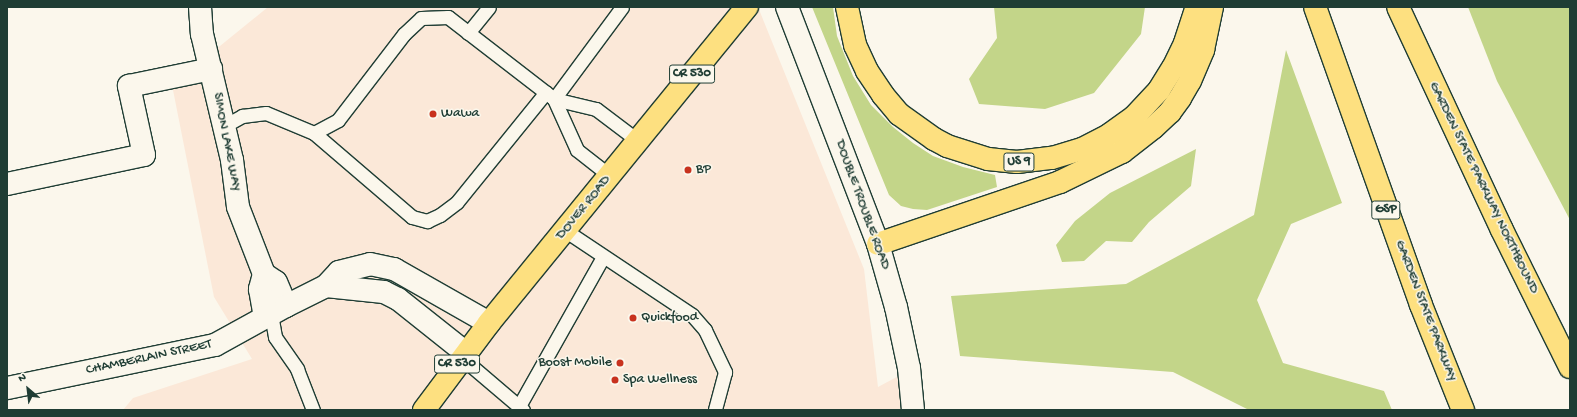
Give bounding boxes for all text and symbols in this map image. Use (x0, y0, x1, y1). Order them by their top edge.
road number: CR 530 (669, 63, 715, 85)
street label: GARDEN STATE PARKWAY NORTHBOUND (1424, 79, 1542, 297)
street label: SIMON LAKE WAY (208, 91, 244, 193)
place label: Wawa (441, 106, 479, 122)
marker: Wawa (428, 109, 438, 119)
street label: DOUBLE TROUBLE ROAD (831, 138, 893, 272)
road number: US 9 (1003, 151, 1035, 173)
place label: BP (696, 162, 711, 178)
marker: BP (683, 165, 693, 175)
street label: DOVER ROAD (553, 172, 615, 244)
road number: GSP (1371, 199, 1401, 221)
street label: GARDEN STATE PARKWAY (1390, 238, 1460, 384)
place label: Quickfood (641, 310, 698, 326)
marker: Quickfood (628, 313, 638, 323)
street label: CHAMBERLAIN STREET (85, 336, 213, 380)
road number: CR 530 (434, 353, 480, 375)
place label: Boost Mobile (538, 355, 612, 371)
marker: Boost Mobile (615, 358, 625, 368)
north arrow (8, 369, 48, 409)
text: N (16, 371, 28, 385)
place label: Spa Wellness (623, 372, 697, 388)
marker: Spa Wellness (610, 375, 620, 385)

